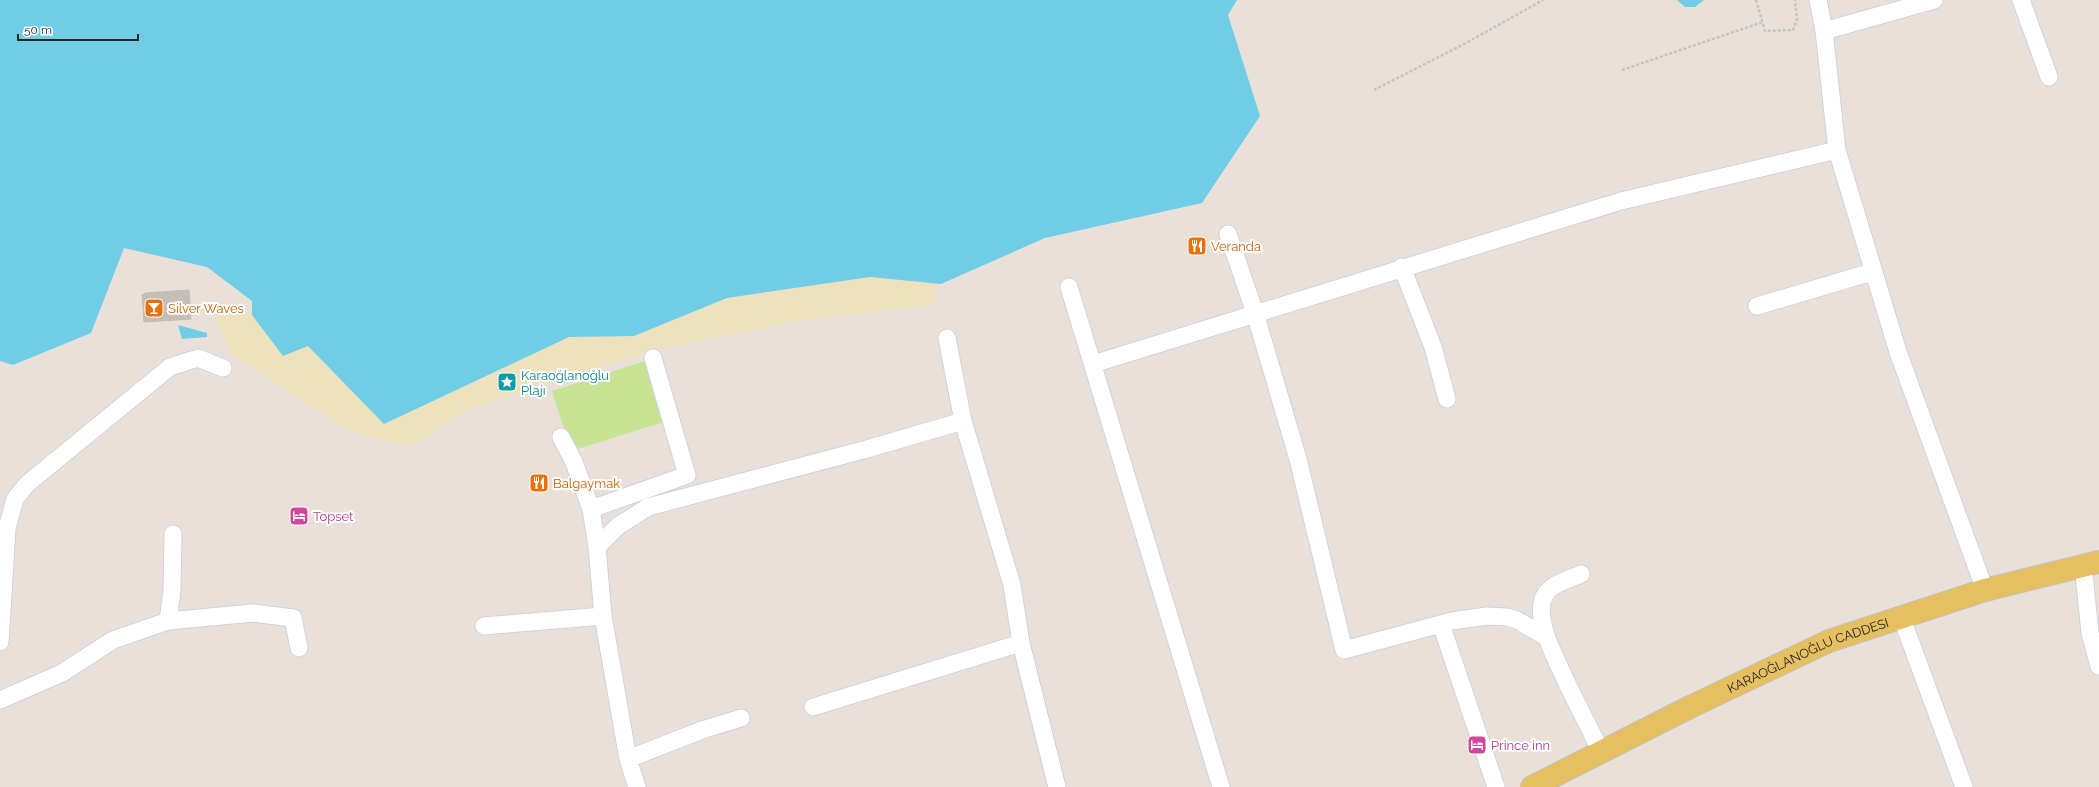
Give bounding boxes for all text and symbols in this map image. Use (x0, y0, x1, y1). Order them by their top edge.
scale bar (18, 16, 138, 42)
text: 50 m (24, 23, 52, 37)
restaurant icon: Veranda (1186, 235, 1208, 257)
place label: Veranda (1211, 239, 1261, 254)
bar icon: Silver Waves (143, 297, 165, 319)
place label: Silver Waves (168, 301, 244, 316)
place label: Karaoğlanoğlu Plajı (521, 368, 609, 398)
place icon: Karaoğlanoğlu Plajı (496, 371, 518, 393)
restaurant icon: Balgaymak (528, 472, 550, 494)
place label: Balgaymak (553, 476, 620, 491)
hotel icon: Topset (288, 505, 310, 527)
place label: Topset (313, 509, 354, 524)
street label: KARAOĞLANOĞLU CADDESI (1725, 615, 1890, 696)
hotel icon: Prince inn (1466, 734, 1488, 756)
place label: Prince inn (1491, 738, 1550, 753)

